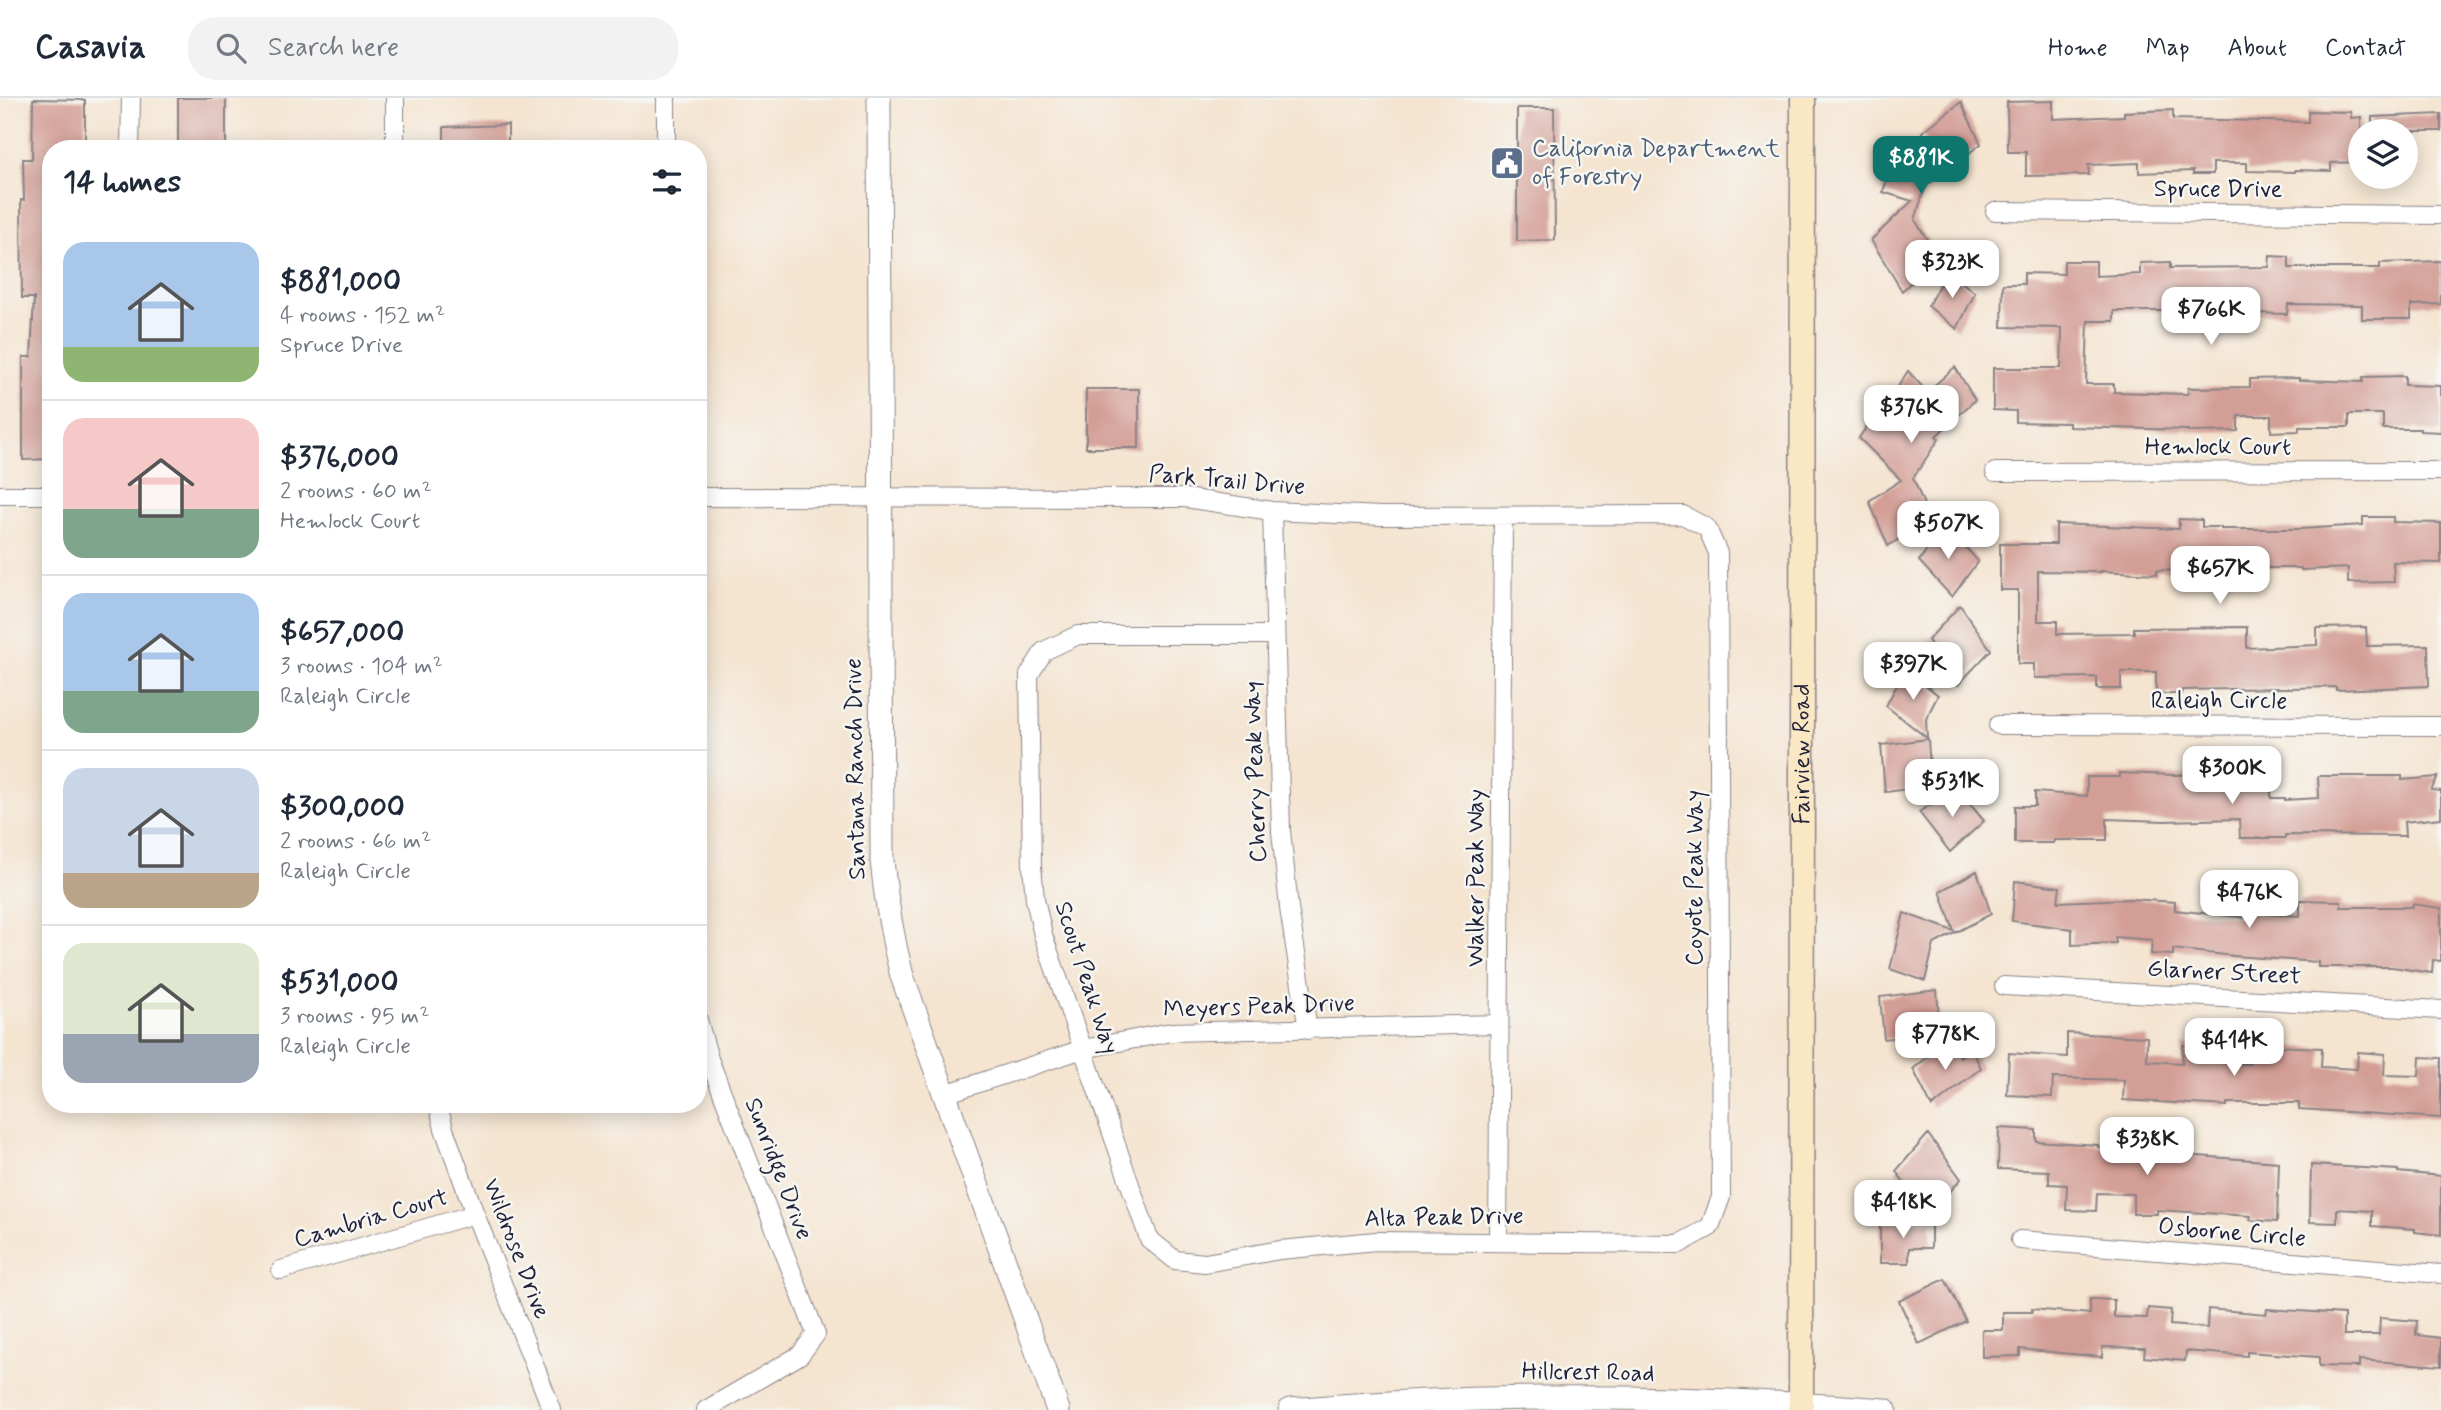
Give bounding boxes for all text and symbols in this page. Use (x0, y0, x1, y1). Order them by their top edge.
search box (188, 17, 678, 80)
text: Casavia (35, 26, 146, 70)
icon: search (212, 29, 250, 67)
text: Search here (268, 31, 399, 65)
text: Home (2048, 33, 2108, 64)
text: Map (2146, 33, 2190, 64)
text: About (2228, 33, 2287, 64)
text: Contact (2325, 33, 2406, 64)
map controls (2348, 119, 2418, 189)
button: layers (2348, 119, 2418, 189)
place label: California Department of Forestry (1532, 134, 1780, 193)
pin: $881K (1872, 136, 1970, 196)
public building icon: California Department of Forestry (1488, 144, 1526, 182)
text: $881K (1889, 144, 1953, 174)
text: 14 homes (63, 163, 181, 202)
icon: filters (648, 163, 686, 201)
street label: Spruce Drive (2154, 174, 2282, 205)
pin: $323K (1903, 240, 2001, 300)
text: $323K (1921, 248, 1983, 278)
text: $881,000 (280, 262, 401, 301)
icon: home (119, 270, 203, 354)
pin: $766K (2162, 288, 2260, 347)
text: $766K (2177, 295, 2245, 325)
text: 4 rooms · 152 m² (280, 301, 445, 331)
text: Spruce Drive (280, 331, 403, 361)
pin: $376K (1862, 386, 1960, 445)
text: $376K (1880, 393, 1942, 423)
street label: Hemlock Court (2145, 432, 2291, 463)
text: $376,000 (280, 438, 399, 477)
icon: home (119, 446, 203, 530)
street label: Park Trail Drive (1148, 459, 1306, 503)
text: 2 rooms · 60 m² (280, 477, 432, 507)
pin: $507K (1899, 502, 1997, 561)
text: Hemlock Court (280, 507, 420, 537)
text: $507K (1913, 509, 1983, 539)
pin: $657K (2171, 546, 2269, 606)
text: $657K (2187, 554, 2253, 584)
text: $657,000 (280, 613, 404, 652)
icon: home (119, 621, 203, 705)
pin: $397K (1864, 642, 1962, 702)
text: $397K (1880, 650, 1946, 680)
text: 3 rooms · 104 m² (280, 652, 443, 682)
street label: Santana Ranch Drive (839, 658, 873, 880)
street label: Cherry Peak Way (1237, 681, 1275, 863)
text: Raleigh Circle (280, 682, 411, 712)
street label: Fairview Road (1786, 684, 1818, 824)
street label: Raleigh Circle (2151, 686, 2287, 717)
pin: $300K (2183, 746, 2281, 806)
text: $300K (2198, 754, 2266, 784)
pin: $531K (1903, 760, 2001, 819)
text: $531K (1921, 767, 1983, 797)
text: $300,000 (280, 788, 405, 827)
street label: Walker Peak Way (1461, 789, 1492, 967)
street label: Coyote Peak Way (1680, 790, 1711, 966)
icon: home (119, 796, 203, 880)
text: 2 rooms · 66 m² (280, 827, 431, 857)
text: Raleigh Circle (280, 857, 411, 887)
pin: $476K (2200, 870, 2298, 930)
text: $476K (2216, 878, 2282, 908)
street label: Scout Peak Way (1047, 898, 1125, 1058)
street label: Glarner Street (2146, 953, 2302, 993)
text: $531,000 (280, 963, 398, 1002)
icon: home (119, 971, 203, 1055)
street label: Meyers Peak Drive (1163, 988, 1355, 1026)
text: 3 rooms · 95 m² (280, 1002, 429, 1032)
pin: $778K (1896, 1012, 1994, 1072)
pin: $414K (2185, 1018, 2283, 1078)
text: $778K (1911, 1020, 1979, 1050)
text: $414K (2201, 1026, 2267, 1056)
text: Raleigh Circle (280, 1032, 411, 1062)
street label: Sunridge Drive (734, 1094, 819, 1246)
pin: $338K (2098, 1118, 2196, 1177)
text: $338K (2116, 1125, 2178, 1155)
street label: Wildrose Drive (475, 1174, 557, 1324)
pin: $418K (1854, 1180, 1952, 1240)
street label: Cambria Court (290, 1182, 452, 1256)
text: $418K (1870, 1188, 1936, 1218)
street label: Alta Peak Drive (1364, 1201, 1524, 1235)
street label: Osborne Circle (2157, 1211, 2307, 1255)
street label: Hillcrest Road (1521, 1356, 1655, 1390)

